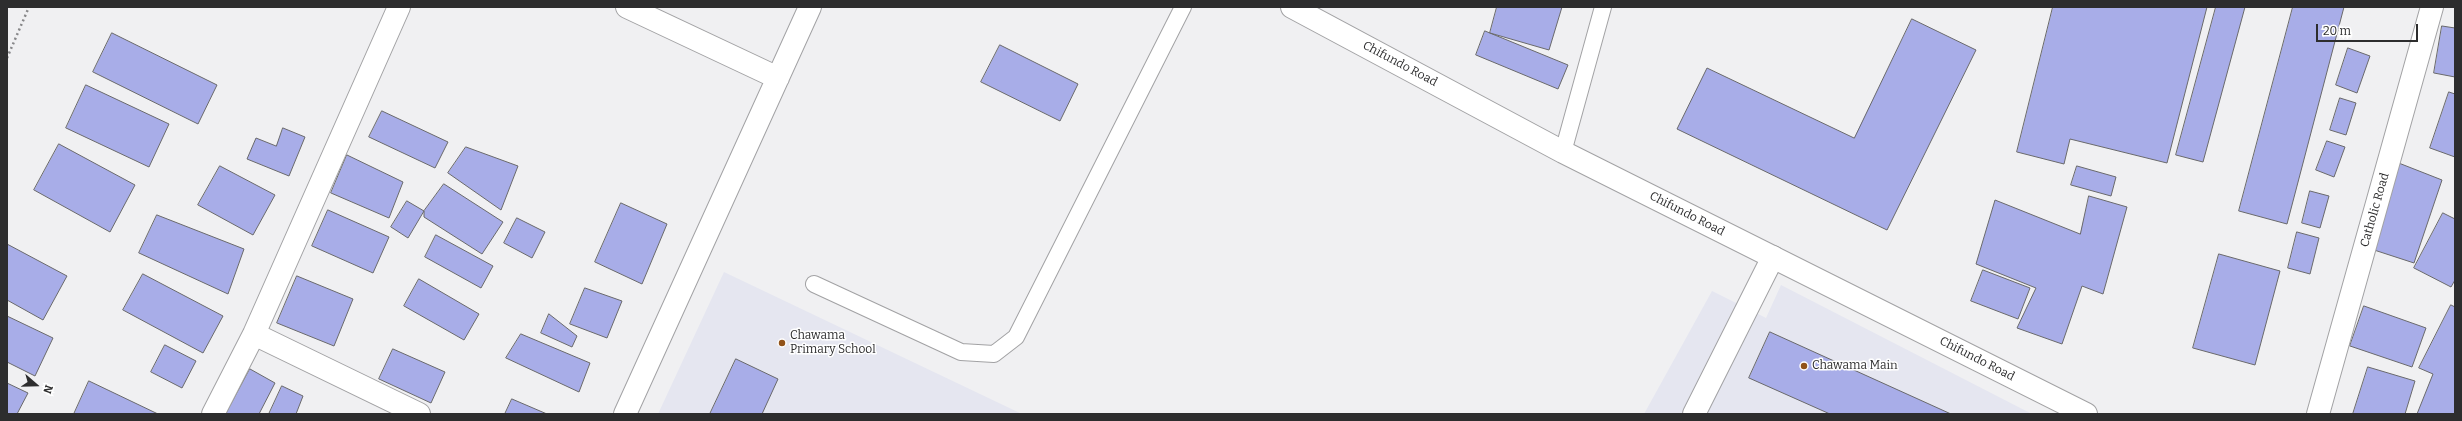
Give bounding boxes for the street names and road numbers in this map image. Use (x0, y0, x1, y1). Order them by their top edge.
street label: Chifundo Road (1360, 38, 1440, 90)
street label: Catholic Road (2358, 171, 2392, 249)
street label: Chifundo Road (1647, 189, 1727, 239)
street label: Chifundo Road (1937, 334, 2017, 384)

